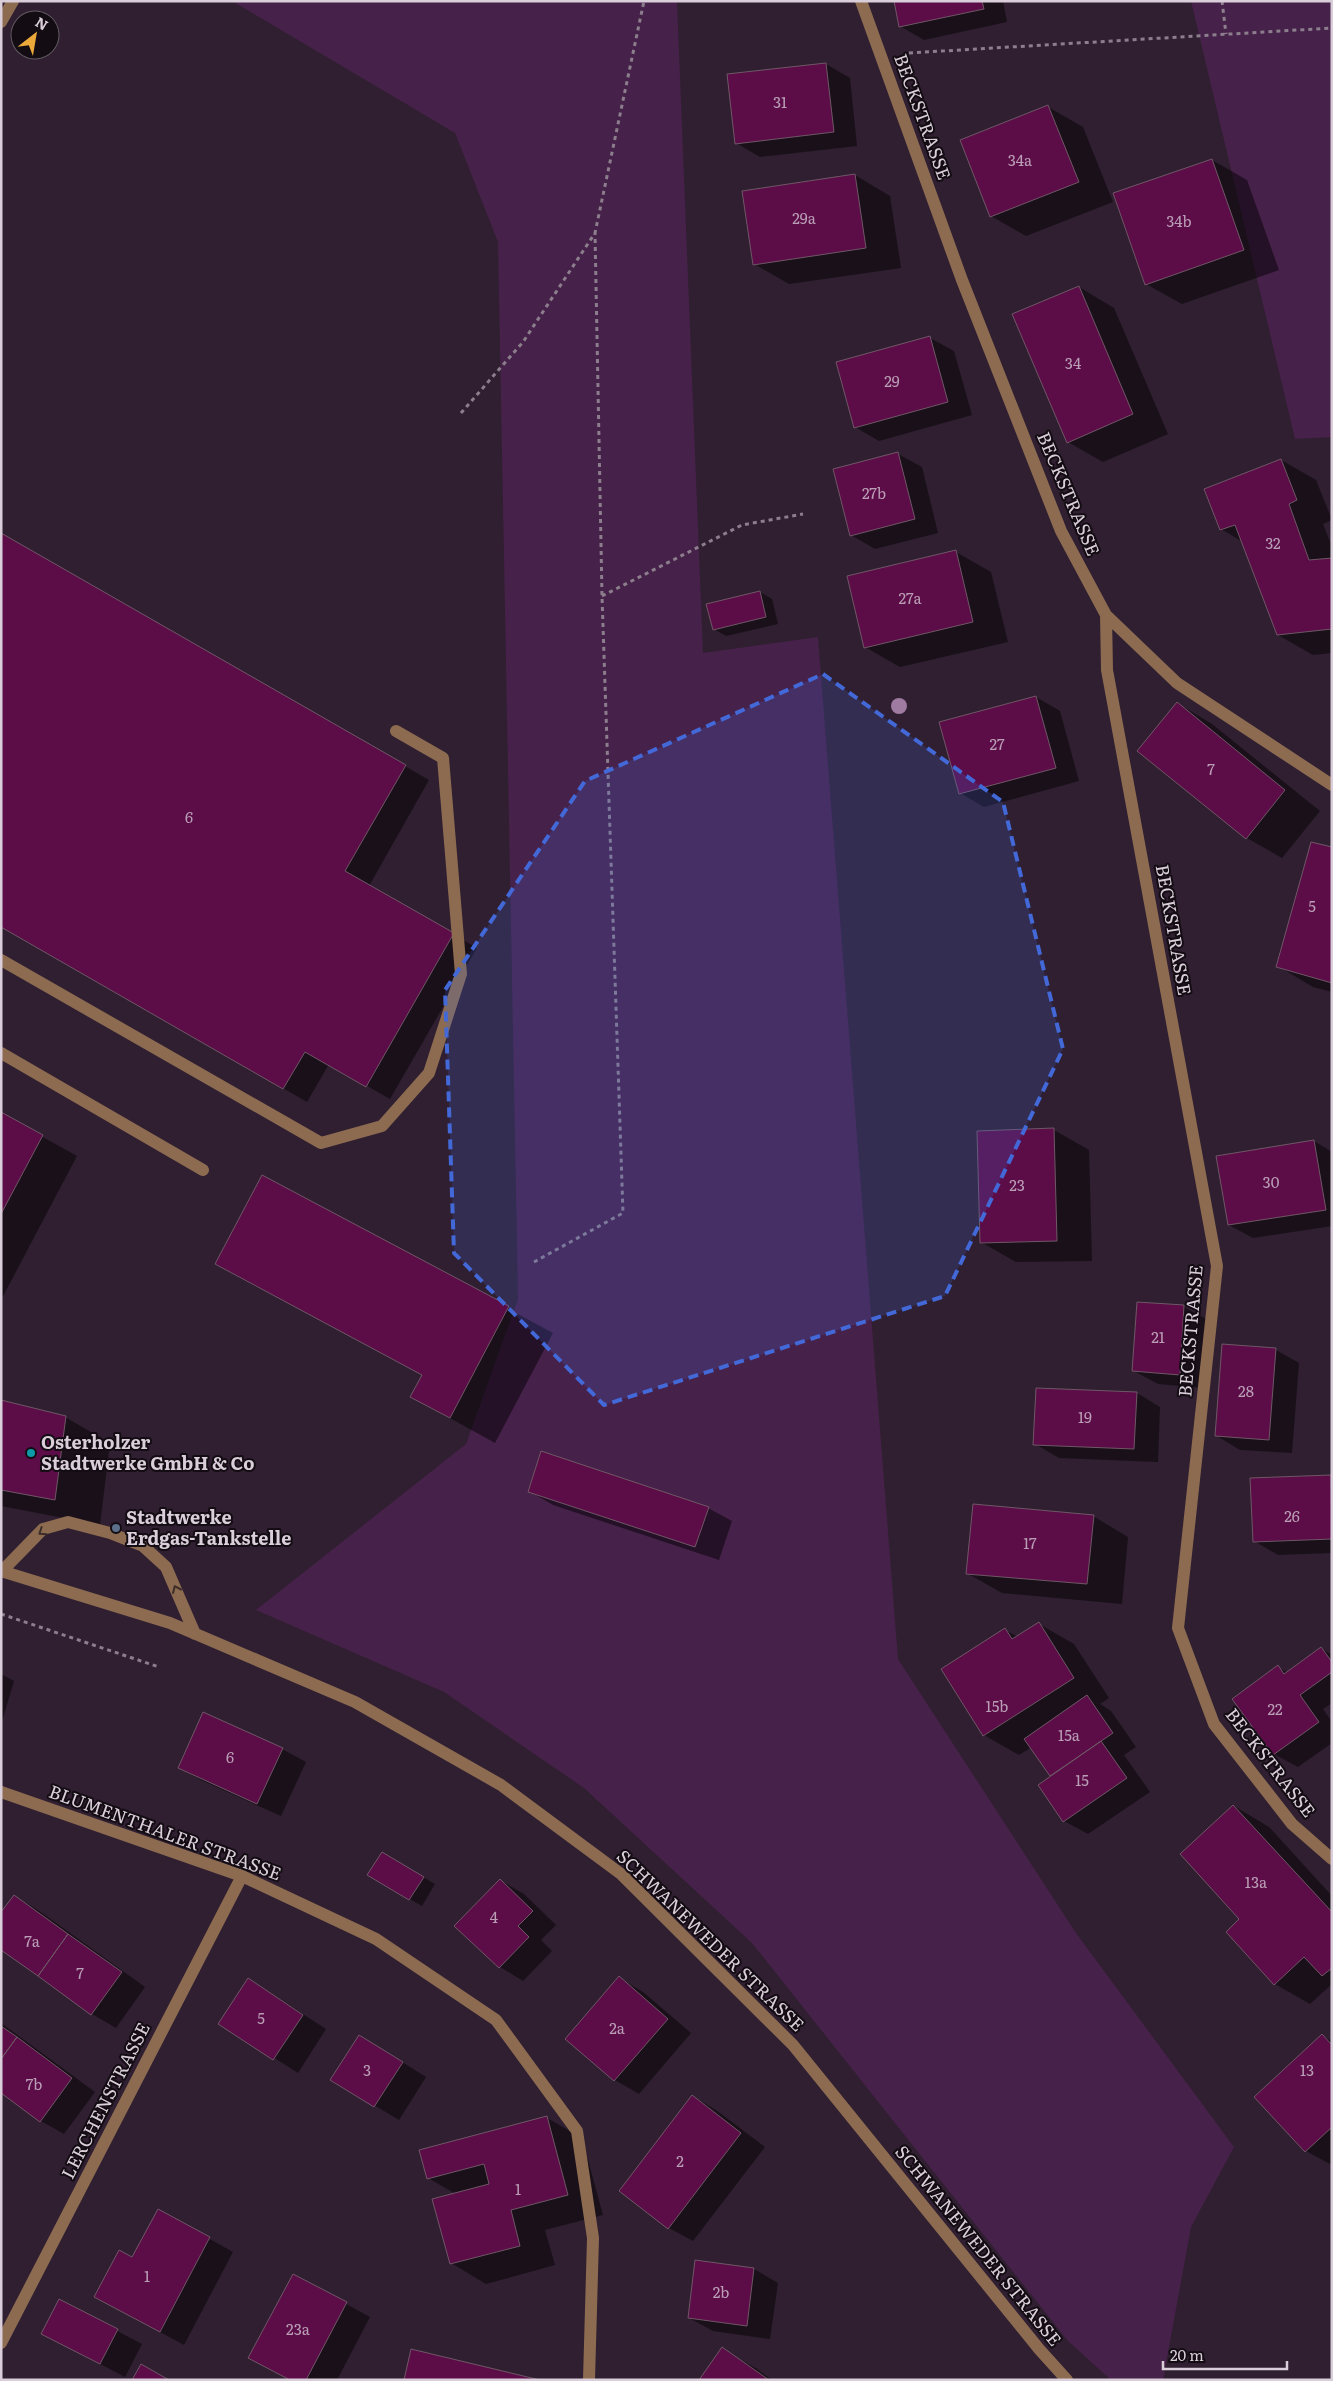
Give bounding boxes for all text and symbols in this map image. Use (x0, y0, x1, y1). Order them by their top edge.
north arrow (10, 10, 60, 60)
text: N (32, 11, 53, 35)
street label: BECKSTRASSE (888, 50, 959, 183)
house number: 31 (773, 90, 787, 113)
house number: 34a (1008, 148, 1033, 171)
house number: 29a (792, 206, 817, 229)
house number: 34b (1166, 209, 1192, 232)
house number: 34 (1065, 351, 1081, 374)
house number: 29 (884, 369, 900, 392)
street label: BECKSTRASSE (1031, 427, 1108, 560)
house number: 27b (862, 481, 886, 504)
house number: 32 (1265, 531, 1281, 554)
house number: 27a (898, 586, 922, 609)
house number: 27 (989, 732, 1005, 755)
house number: 7 (1207, 757, 1215, 780)
house number: 6 (185, 805, 193, 828)
street label: BECKSTRASSE (1150, 862, 1199, 997)
house number: 5 (1308, 894, 1316, 917)
house number: 30 (1263, 1170, 1280, 1193)
house number: 23 (1009, 1173, 1025, 1196)
street label: BECKSTRASSE (1170, 1264, 1209, 1398)
house number: 21 (1151, 1325, 1165, 1348)
house number: 28 (1238, 1379, 1254, 1402)
house number: 19 (1078, 1405, 1092, 1428)
place label: Osterholzer Stadtwerke GmbH & Co (41, 1428, 254, 1476)
marker: Osterholzer Stadtwerke GmbH & Co (25, 1447, 37, 1459)
place label: Stadtwerke Erdgas-Tankstelle (126, 1503, 291, 1551)
house number: 26 (1284, 1504, 1300, 1527)
marker: Stadtwerke Erdgas-Tankstelle (110, 1522, 122, 1534)
one-way arrow (38, 1526, 48, 1535)
house number: 17 (1023, 1531, 1037, 1554)
one-way arrow (171, 1585, 182, 1594)
house number: 15b (986, 1694, 1008, 1717)
house number: 22 (1267, 1697, 1283, 1720)
street label: BECKSTRASSE (1220, 1702, 1323, 1823)
house number: 15a (1058, 1723, 1081, 1746)
house number: 6 (226, 1745, 234, 1768)
house number: 15 (1075, 1768, 1089, 1791)
street label: BLUMENTHALER STRASSE (46, 1777, 286, 1886)
street label: SCHWANEWEDER STRASSE (611, 1843, 811, 2037)
house number: 13a (1245, 1870, 1268, 1893)
house number: 4 (490, 1905, 498, 1928)
house number: 7a (24, 1929, 41, 1952)
house number: 7 (76, 1961, 84, 1984)
house number: 5 (257, 2006, 265, 2029)
house number: 2a (609, 2016, 626, 2039)
street label: LERCHENSTRASSE (53, 2017, 156, 2183)
house number: 3 (363, 2058, 371, 2081)
house number: 13 (1300, 2058, 1314, 2081)
house number: 7b (26, 2072, 42, 2095)
street label: SCHWANEWEDER STRASSE (889, 2139, 1069, 2351)
house number: 2 (676, 2149, 684, 2172)
house number: 1 (515, 2177, 521, 2200)
house number: 1 (144, 2264, 150, 2287)
house number: 2b (713, 2280, 729, 2303)
house number: 23a (286, 2317, 311, 2340)
scale bar (1163, 2338, 1287, 2370)
text: 20 m (1170, 2343, 1204, 2366)

